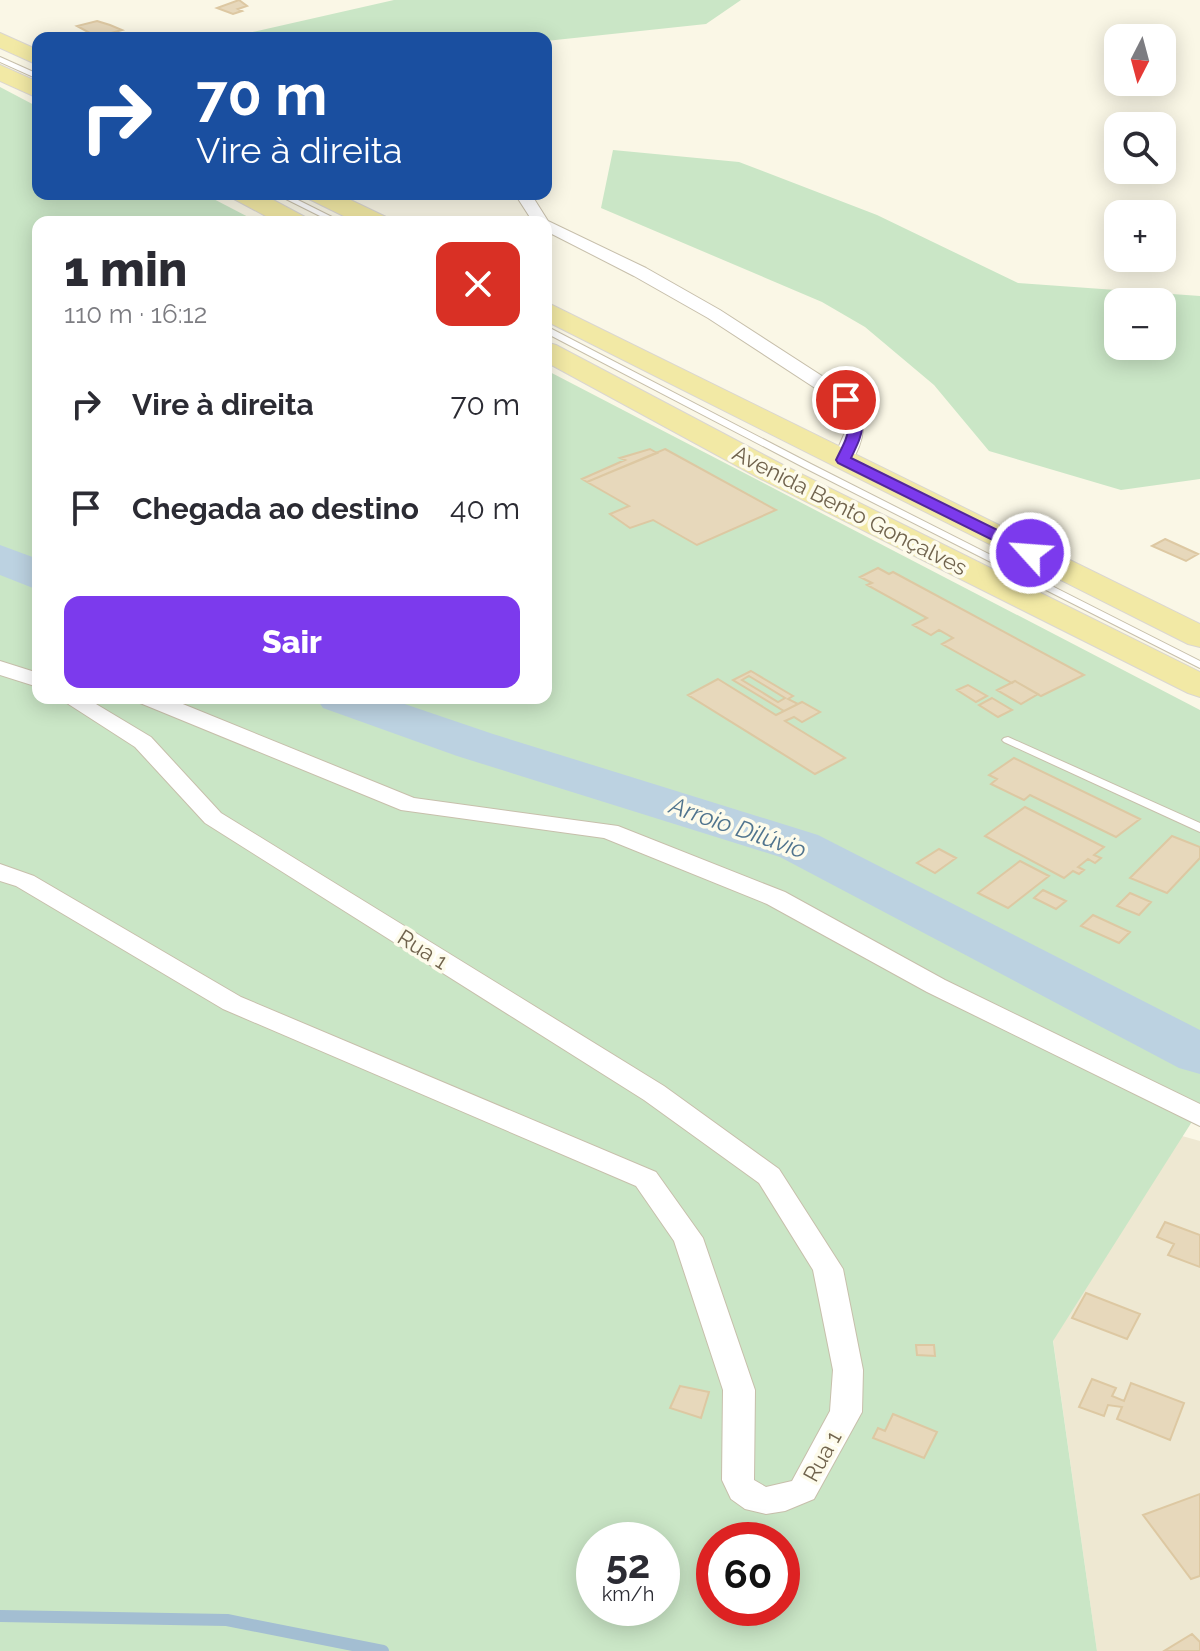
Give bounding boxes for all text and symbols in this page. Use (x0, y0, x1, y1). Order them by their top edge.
north arrow (1104, 24, 1176, 96)
map controls (1104, 24, 1176, 360)
text: 70 m (196, 62, 327, 128)
icon: right (64, 64, 168, 168)
button: search (1104, 112, 1176, 184)
text: Vire à direita (196, 129, 402, 171)
button: + (1104, 200, 1176, 272)
text: 1 min (64, 241, 187, 297)
button: close (436, 242, 520, 326)
button: − (1104, 288, 1176, 360)
text: 110 m · 16:12 (64, 299, 207, 329)
pin (812, 366, 880, 434)
icon: arrive (824, 378, 868, 422)
icon: right (64, 382, 108, 426)
text: Vire à direita (132, 387, 314, 422)
text: 70 m (450, 387, 520, 422)
street label: Avenida Bento Gonçalves (728, 439, 972, 581)
icon: arrive (64, 486, 108, 530)
text: Chegada ao destino (132, 491, 419, 526)
text: 40 m (450, 491, 520, 526)
position arrow (988, 511, 1072, 595)
button: Sair (64, 596, 520, 688)
water label: Arroio Dilúvio (664, 790, 810, 864)
street label: Rua 1 (393, 924, 453, 974)
street label: Rua 1 (797, 1426, 847, 1486)
speed limit sign: 60 (696, 1522, 800, 1626)
text: 52 (606, 1540, 650, 1587)
text: km/h (602, 1582, 654, 1606)

